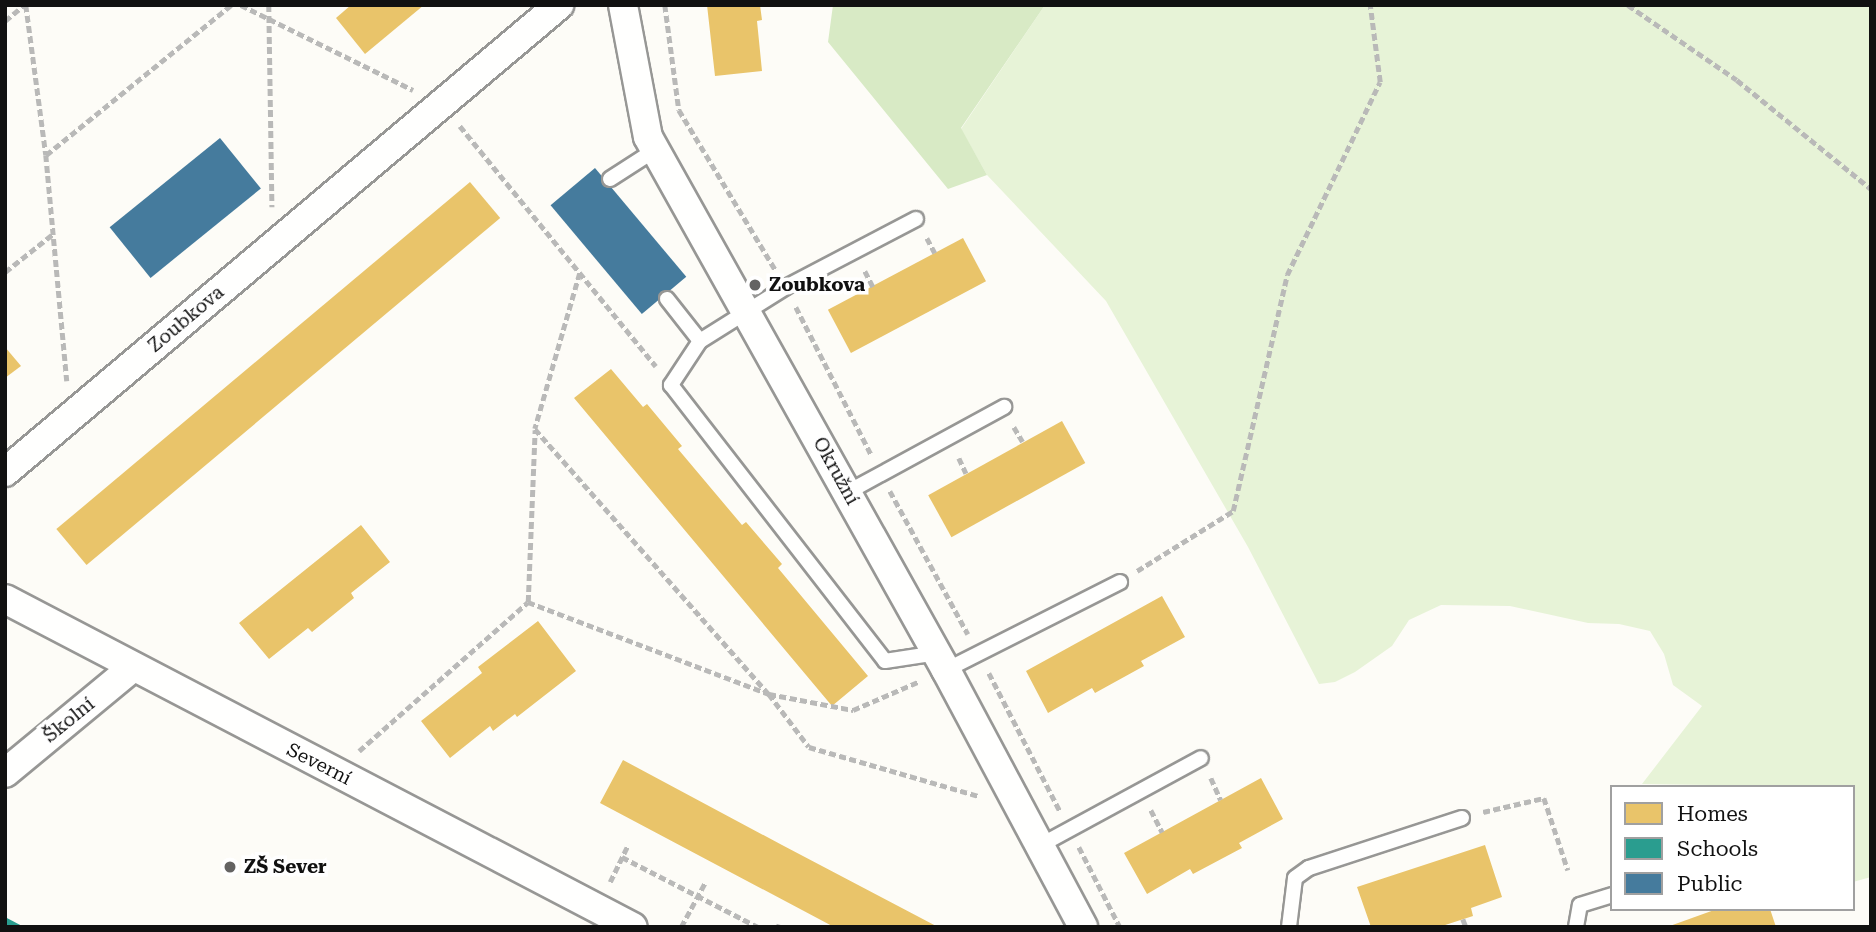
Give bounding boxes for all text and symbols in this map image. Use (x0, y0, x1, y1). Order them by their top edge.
place label: Zoubkova (769, 274, 865, 296)
marker: Zoubkova (747, 277, 763, 293)
street label: Zoubkova (144, 281, 228, 357)
street label: Okružní (808, 433, 864, 509)
street label: Školní (39, 693, 99, 747)
street label: Severní (283, 738, 355, 790)
legend (1610, 785, 1855, 911)
text: Homes (1677, 802, 1748, 826)
text: Schools (1677, 837, 1758, 861)
place label: ZŠ Sever (244, 856, 327, 878)
marker: ZŠ Sever (222, 859, 238, 875)
text: Public (1677, 872, 1742, 896)

